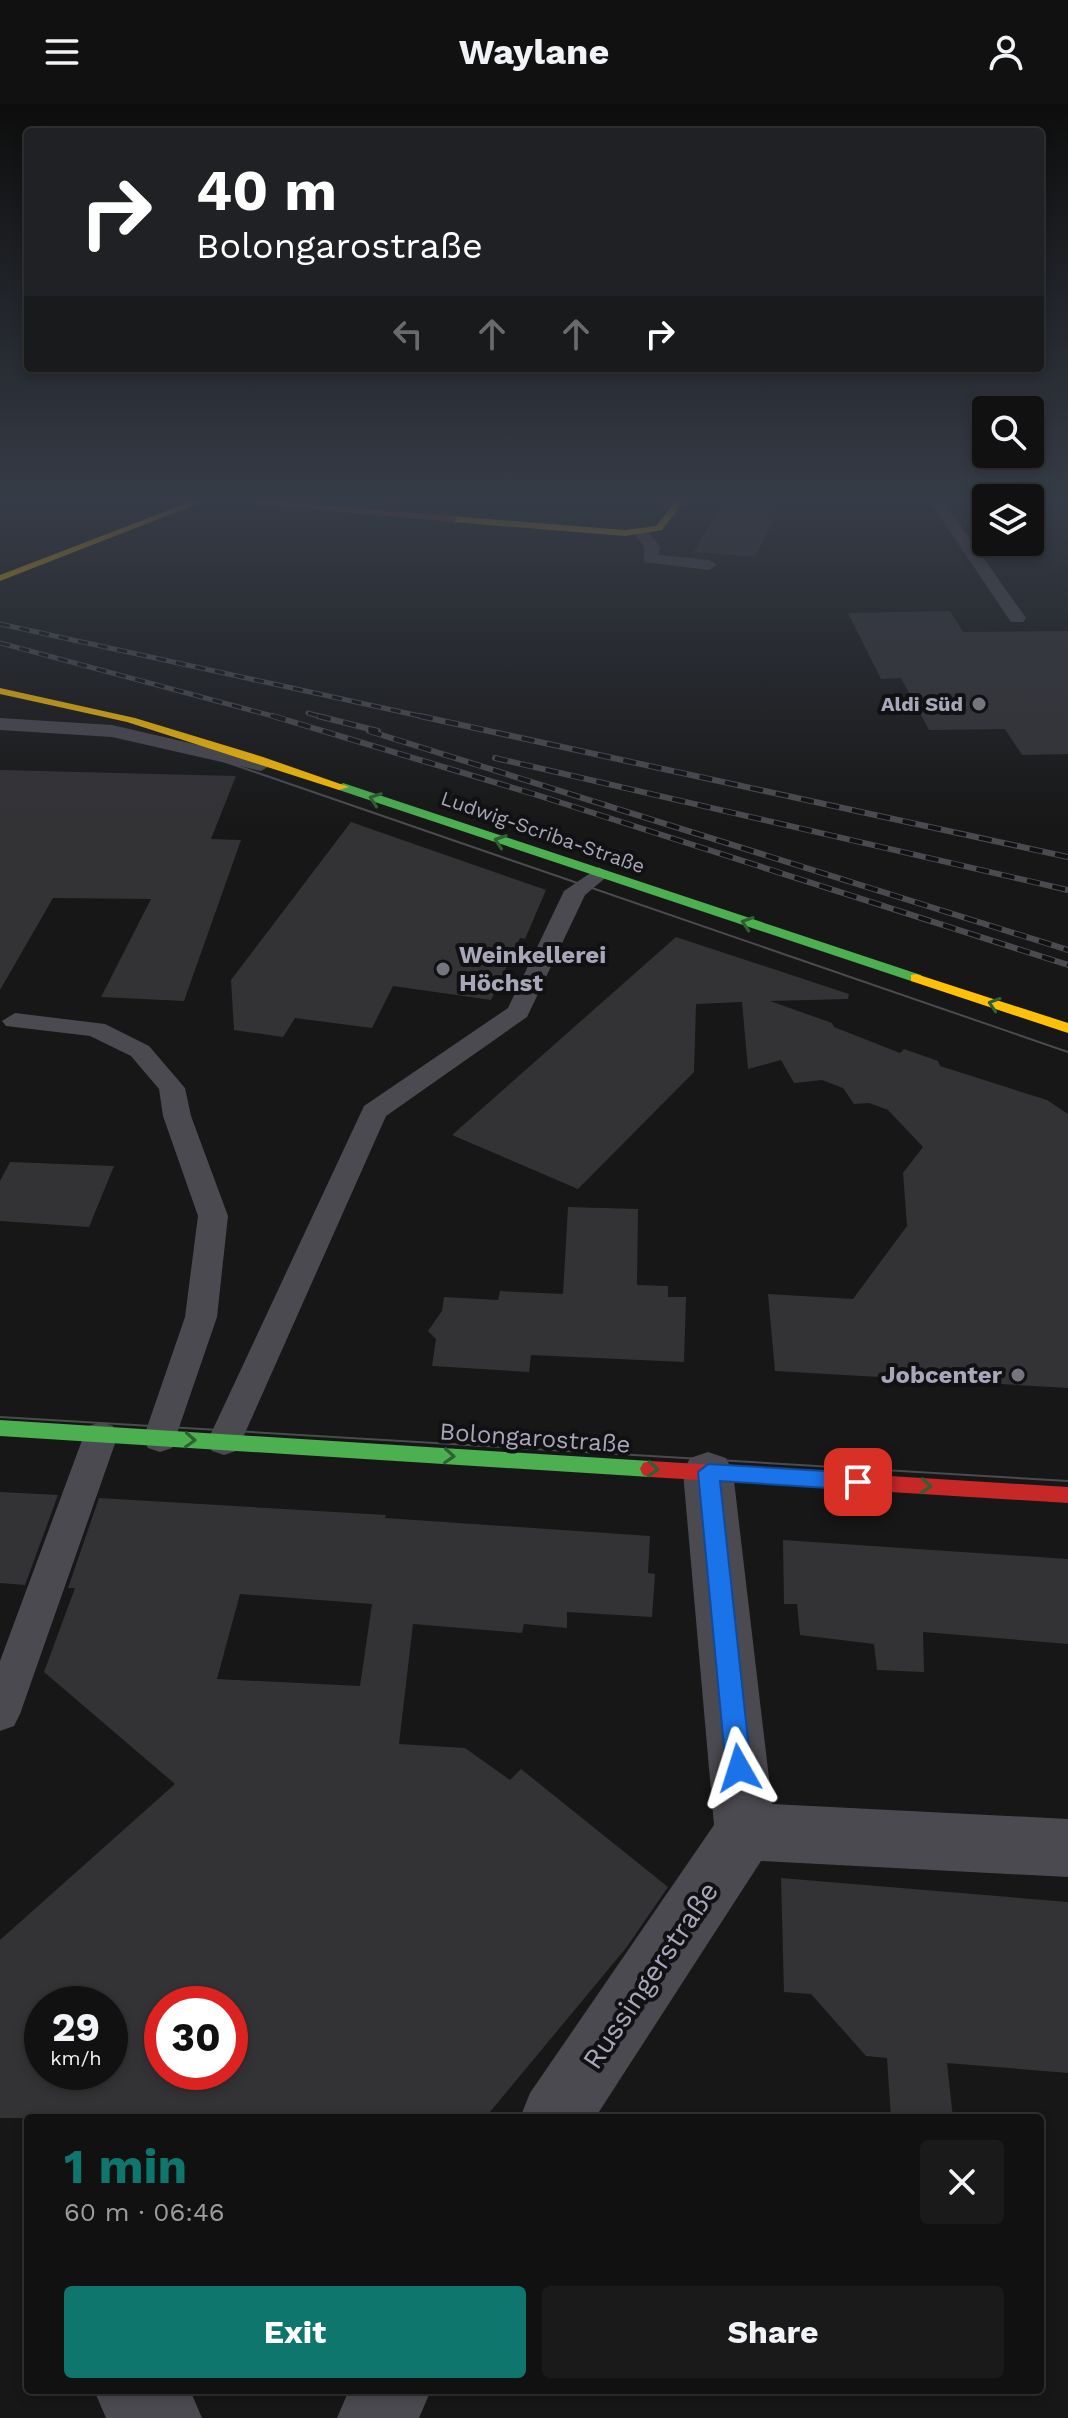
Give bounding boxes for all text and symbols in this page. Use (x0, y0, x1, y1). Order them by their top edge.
icon: menu (40, 30, 84, 74)
icon: person (984, 30, 1028, 74)
text: Waylane (459, 31, 609, 73)
text: 40 m (196, 158, 337, 224)
icon: right (64, 160, 168, 264)
text: Bolongarostraße (196, 225, 483, 267)
icon: left (386, 312, 430, 356)
icon: ahead (470, 312, 514, 356)
icon: ahead (554, 312, 598, 356)
icon: right (638, 312, 682, 356)
map controls (972, 396, 1044, 556)
button: search (972, 396, 1044, 468)
button: layers (972, 484, 1044, 556)
place label: Aldi Süd (881, 692, 963, 716)
marker: Aldi Süd (970, 695, 988, 713)
street label: Ludwig-Scriba-Straße (438, 786, 648, 878)
one-way arrow (369, 792, 383, 808)
one-way arrow (494, 834, 508, 850)
one-way arrow (741, 916, 755, 932)
place label: Weinkellerei Höchst (459, 941, 606, 997)
marker: Weinkellerei Höchst (434, 960, 452, 978)
one-way arrow (988, 997, 1001, 1013)
place label: Jobcenter (881, 1361, 1003, 1389)
marker: Jobcenter (1009, 1366, 1027, 1384)
street label: Bolongarostraße (439, 1417, 631, 1459)
one-way arrow (184, 1432, 197, 1449)
one-way arrow (443, 1447, 456, 1464)
pin (824, 1448, 892, 1516)
one-way arrow (647, 1460, 660, 1477)
icon: arrive (836, 1460, 880, 1504)
one-way arrow (920, 1477, 933, 1494)
position arrow (697, 1726, 781, 1810)
street label: Russingerstraße (576, 1875, 725, 2075)
speed limit sign: 30 (144, 1986, 248, 2090)
text: 29 (52, 2004, 100, 2051)
text: km/h (50, 2046, 102, 2070)
text: 1 min (64, 2138, 187, 2195)
button: close (920, 2140, 1004, 2224)
text: 60 m · 06:46 (64, 2197, 225, 2227)
button: Exit (64, 2286, 526, 2378)
button: Share (542, 2286, 1004, 2378)

